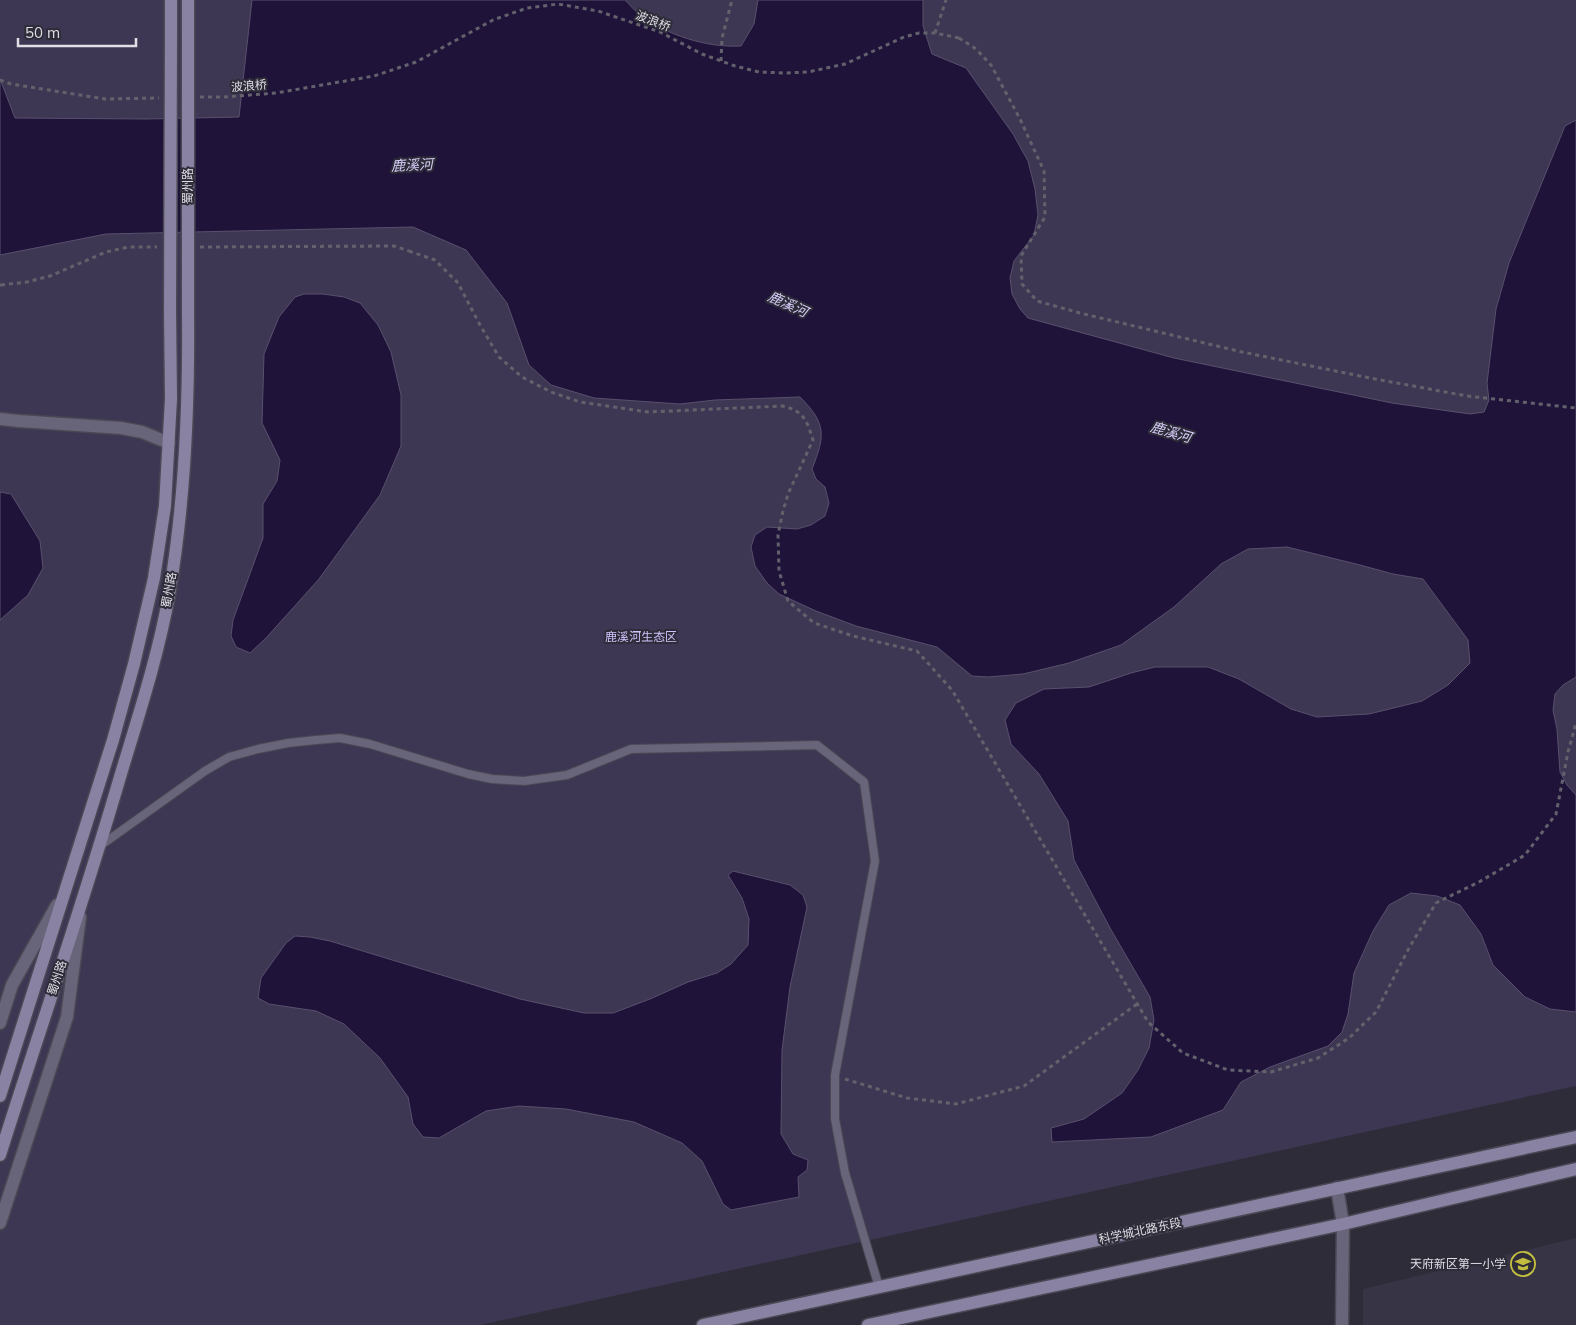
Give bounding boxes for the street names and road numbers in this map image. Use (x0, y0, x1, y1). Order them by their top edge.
street label: 波浪桥 (634, 7, 673, 34)
street label: 波浪桥 (230, 76, 268, 95)
street label: 蜀州路 (180, 168, 195, 204)
street label: 蜀州路 (158, 571, 179, 609)
street label: 蜀州路 (44, 958, 69, 997)
street label: 科学城北路东段 (1097, 1214, 1183, 1247)

